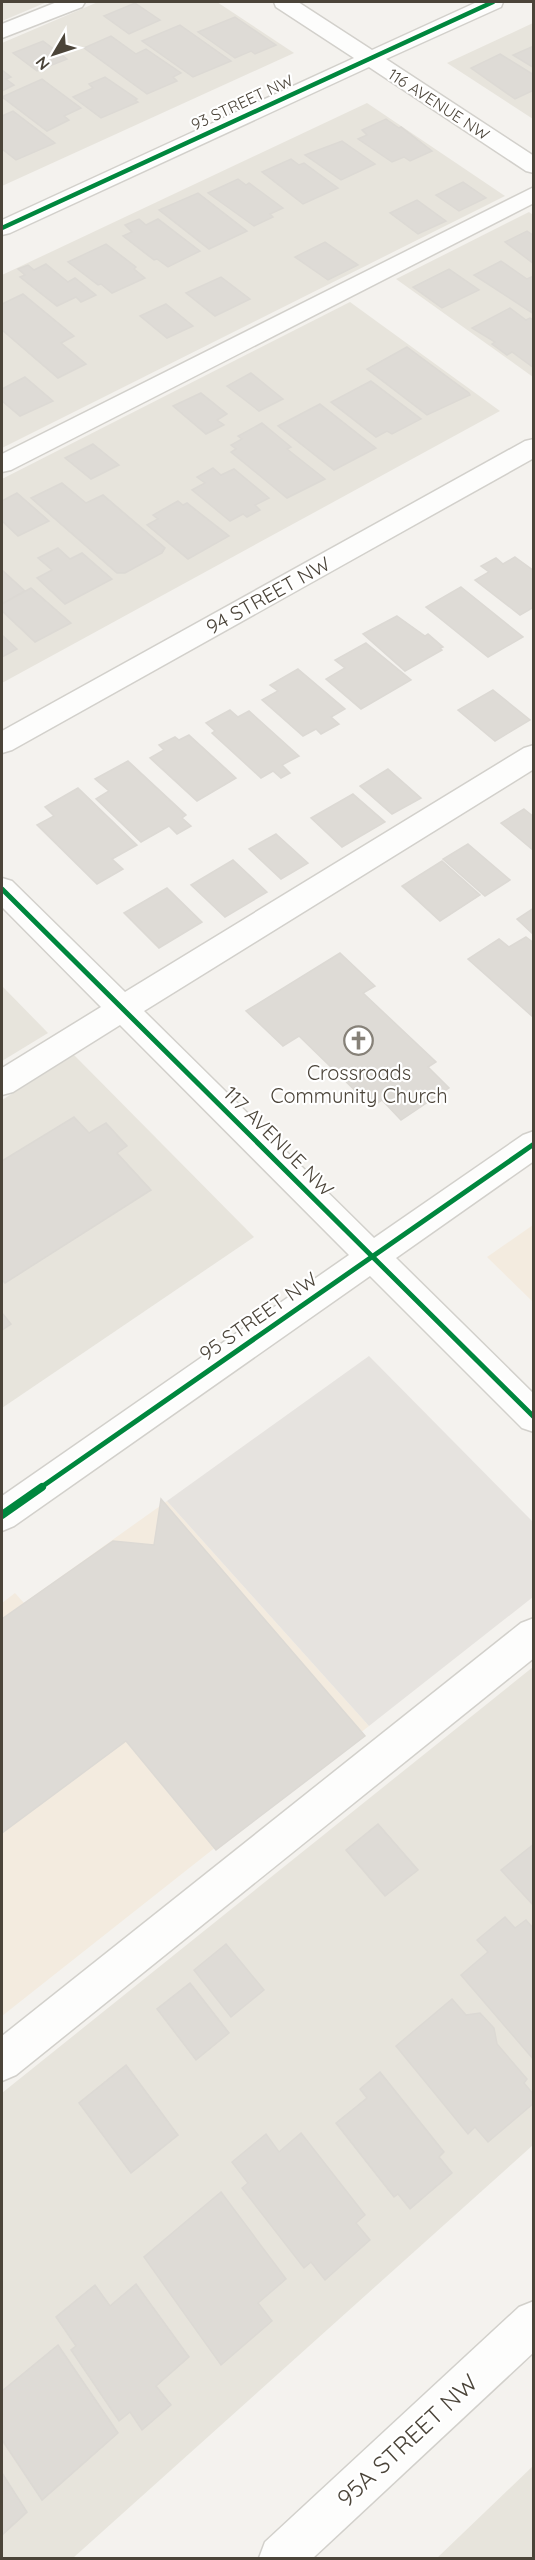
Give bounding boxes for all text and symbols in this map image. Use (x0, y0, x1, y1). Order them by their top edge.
north arrow (24, 24, 84, 84)
text: N (31, 53, 54, 74)
street label: 116 AVENUE NW (384, 64, 494, 144)
street label: 93 STREET NW (188, 70, 296, 134)
street label: 94 STREET NW (202, 551, 334, 639)
church icon: Crossroads Community Church (343, 1025, 375, 1057)
place label: Crossroads Community Church (270, 1060, 448, 1108)
street label: 117 AVENUE NW (219, 1081, 339, 1201)
street label: 95 STREET NW (194, 1266, 322, 1366)
street label: 95A STREET NW (330, 2367, 484, 2513)

